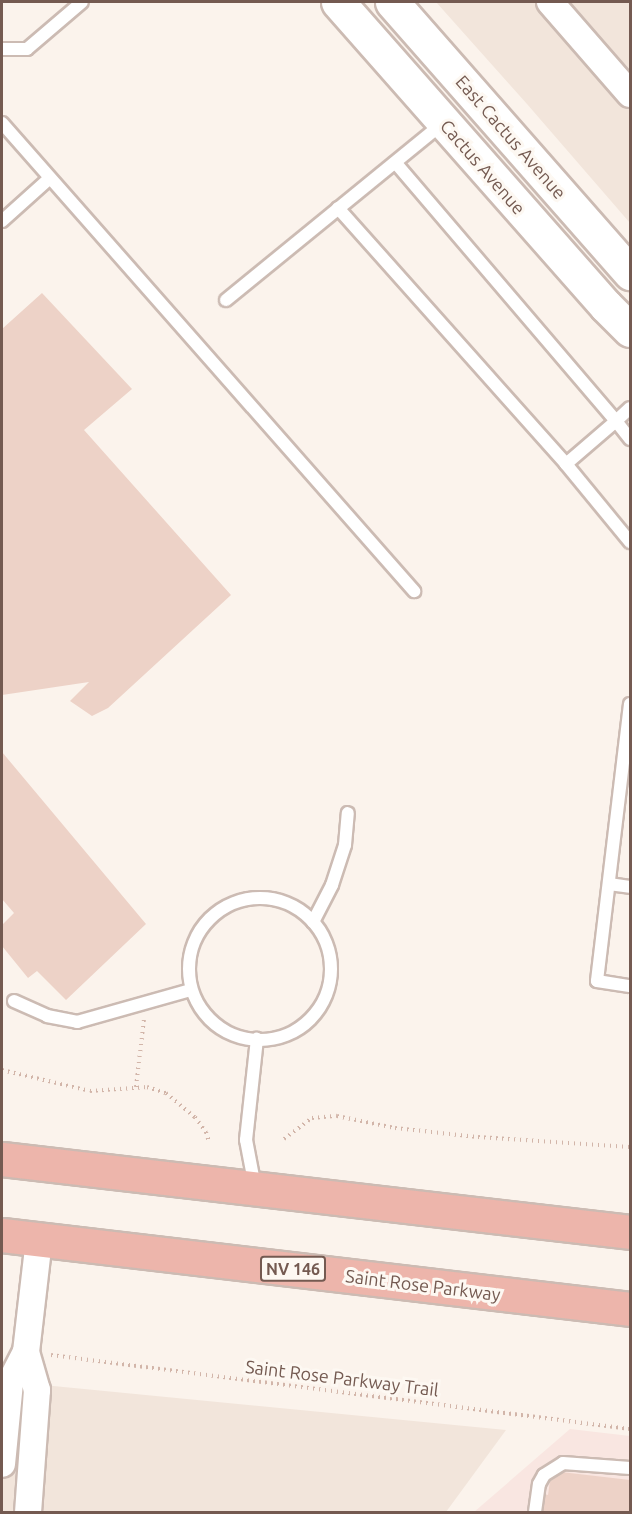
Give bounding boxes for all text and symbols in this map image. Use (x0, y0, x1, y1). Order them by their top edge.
street label: East Cactus Avenue (451, 71, 571, 203)
street label: Cactus Avenue (436, 115, 530, 219)
road number: NV 146 (260, 1256, 326, 1282)
street label: Saint Rose Parkway (344, 1265, 502, 1305)
street label: Saint Rose Parkway Trail (244, 1355, 440, 1401)

